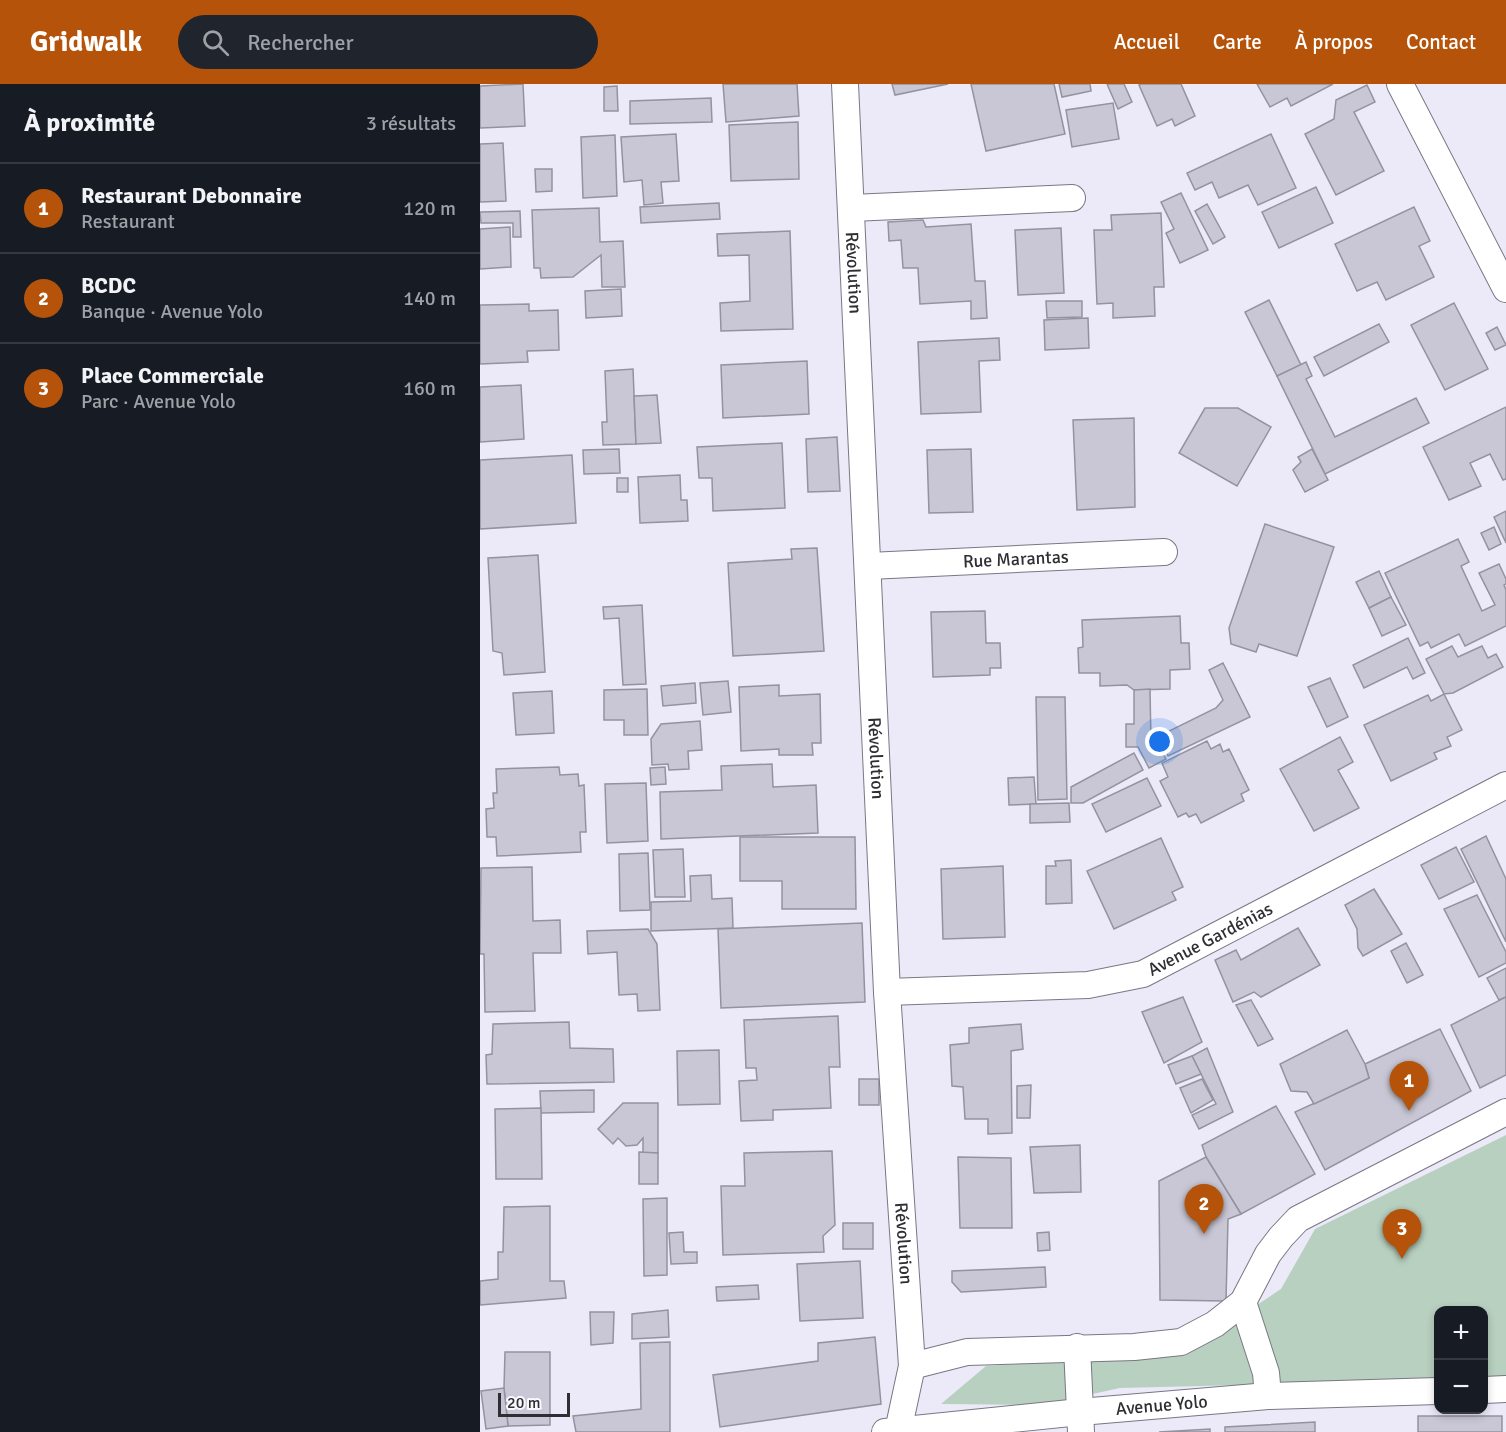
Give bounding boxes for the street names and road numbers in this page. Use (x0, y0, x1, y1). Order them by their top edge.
street label: Révolution (841, 231, 867, 314)
street label: Rue Marantas (963, 546, 1069, 573)
street label: Révolution (863, 717, 889, 800)
street label: Avenue Gardénias (1144, 897, 1277, 981)
street label: Révolution (890, 1202, 918, 1285)
street label: Avenue Yolo (1115, 1390, 1209, 1420)

